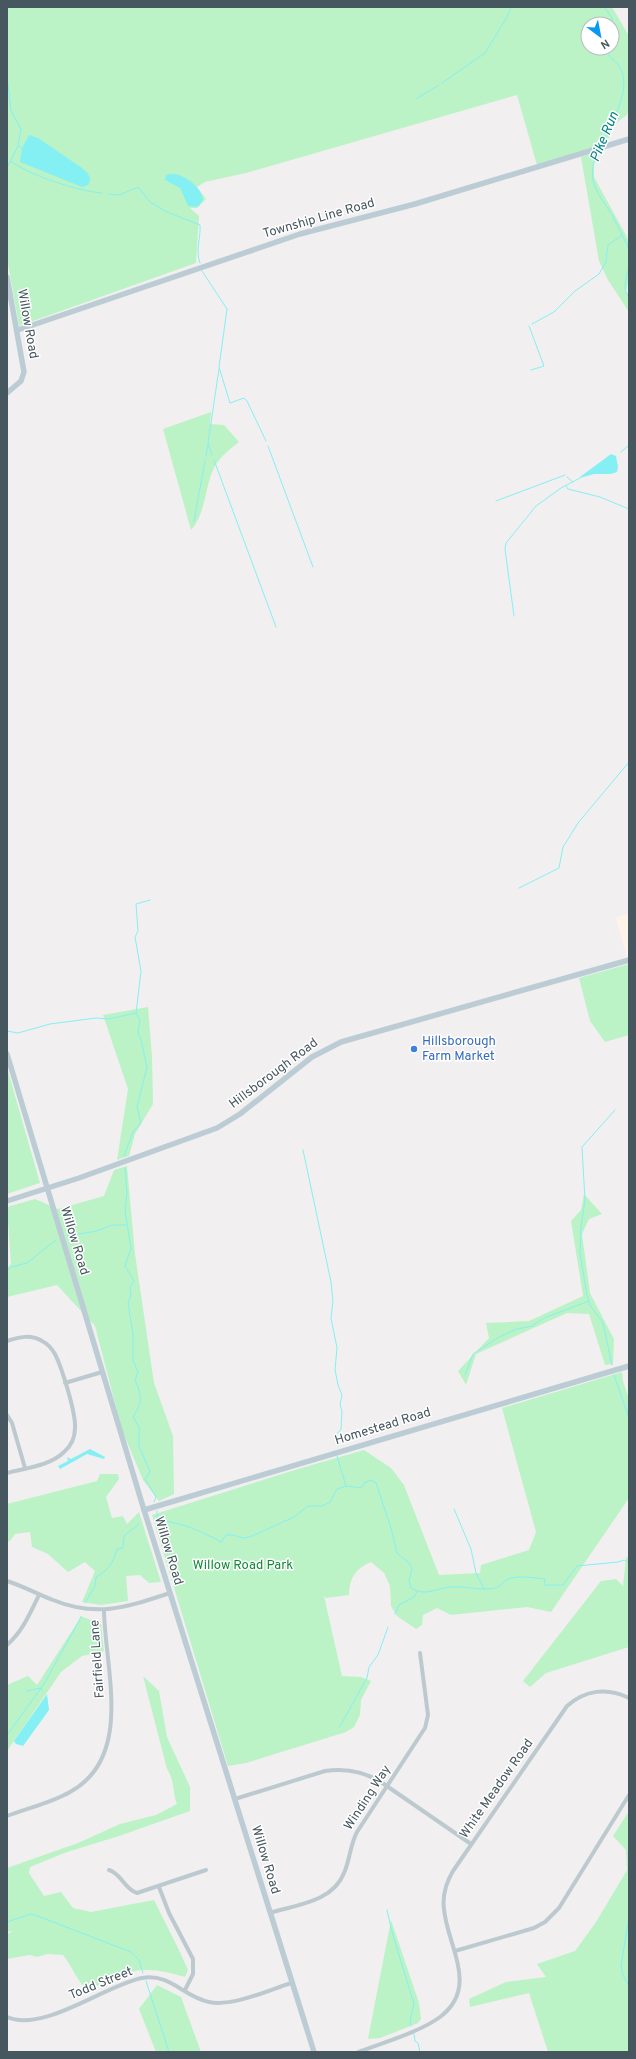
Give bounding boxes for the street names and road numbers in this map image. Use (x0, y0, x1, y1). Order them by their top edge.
street label: Township Line Road (261, 195, 377, 243)
street label: Willow Road (13, 288, 41, 360)
street label: Hillsborough Road (226, 1035, 322, 1113)
street label: Willow Road (56, 1205, 92, 1277)
street label: Homestead Road (333, 1405, 433, 1449)
street label: Willow Road (150, 1515, 186, 1587)
street label: Fairfield Lane (87, 1619, 109, 1699)
street label: White Meadow Road (457, 1736, 537, 1842)
street label: Winding Way (341, 1762, 395, 1833)
street label: Willow Road (247, 1824, 283, 1896)
street label: Todd Street (67, 1964, 135, 2004)

